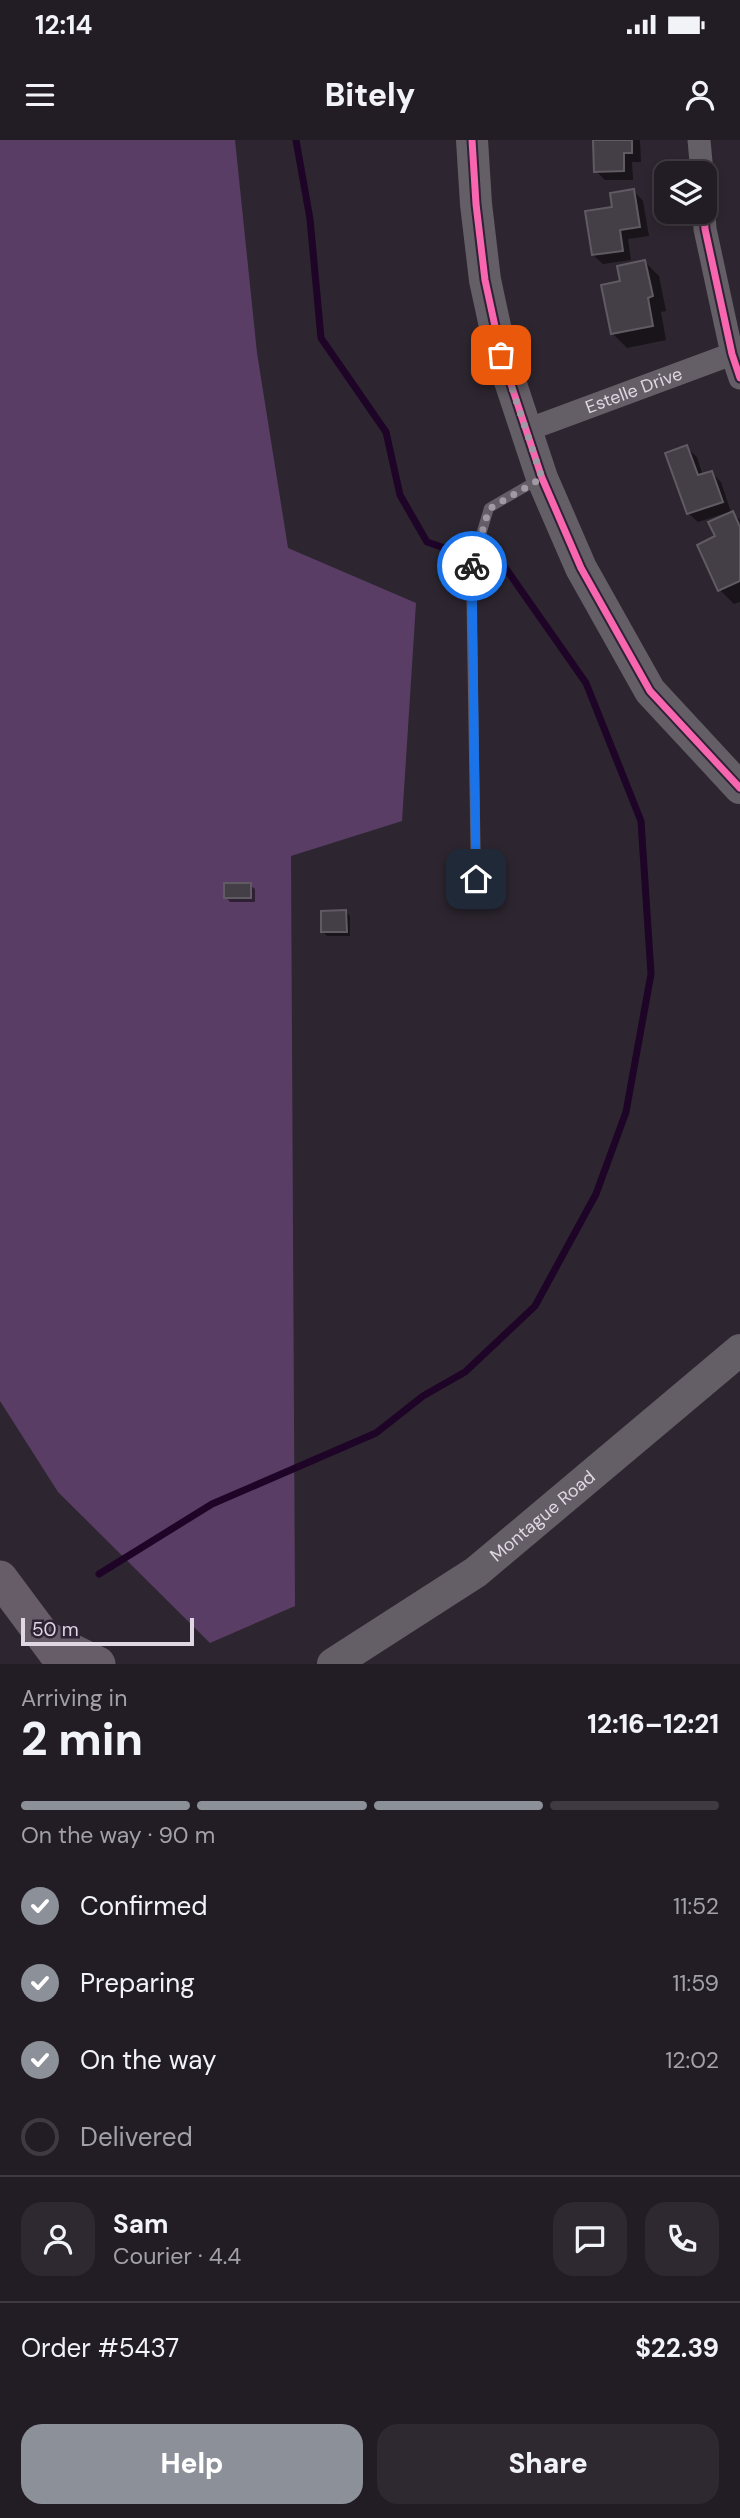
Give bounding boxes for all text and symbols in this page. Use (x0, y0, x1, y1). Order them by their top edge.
text: 12:14 (35, 8, 92, 42)
text: Bitely (325, 74, 415, 116)
icon: menu (21, 76, 59, 114)
icon: person (681, 76, 719, 114)
map controls (654, 161, 717, 224)
button: layers (654, 161, 717, 224)
pin (471, 325, 531, 385)
icon: bag (482, 336, 520, 374)
street label: Estelle Drive (582, 361, 686, 419)
courier (437, 531, 507, 601)
icon: bike (453, 547, 491, 585)
pin (446, 849, 506, 909)
icon: home (457, 860, 495, 898)
street label: Montague Road (485, 1465, 600, 1567)
scale bar (21, 1615, 194, 1647)
text: 50 m (32, 1617, 79, 1642)
text: Arriving in (21, 1683, 127, 1713)
text: 12:16–12:21 (587, 1707, 719, 1741)
text: 2 min (21, 1709, 143, 1769)
text: On the way · 90 m (21, 1820, 215, 1850)
icon: check (21, 1887, 59, 1925)
text: Confirmed (80, 1889, 207, 1923)
text: 11:52 (673, 1891, 719, 1921)
icon: check (21, 1964, 59, 2002)
text: Preparing (80, 1966, 195, 2000)
text: 11:59 (672, 1968, 719, 1998)
icon: check (21, 2041, 59, 2079)
text: On the way (80, 2043, 216, 2077)
text: 12:02 (665, 2045, 719, 2075)
text: Delivered (80, 2120, 193, 2154)
button: person (21, 2202, 95, 2276)
button: chat (553, 2202, 627, 2276)
button: phone (645, 2202, 719, 2276)
text: Sam (113, 2207, 168, 2241)
text: Courier · 4.4 (113, 2241, 241, 2271)
text: Order #5437 (21, 2331, 179, 2365)
text: $22.39 (635, 2331, 719, 2365)
button: Help (21, 2424, 363, 2504)
button: Share (377, 2424, 719, 2504)

